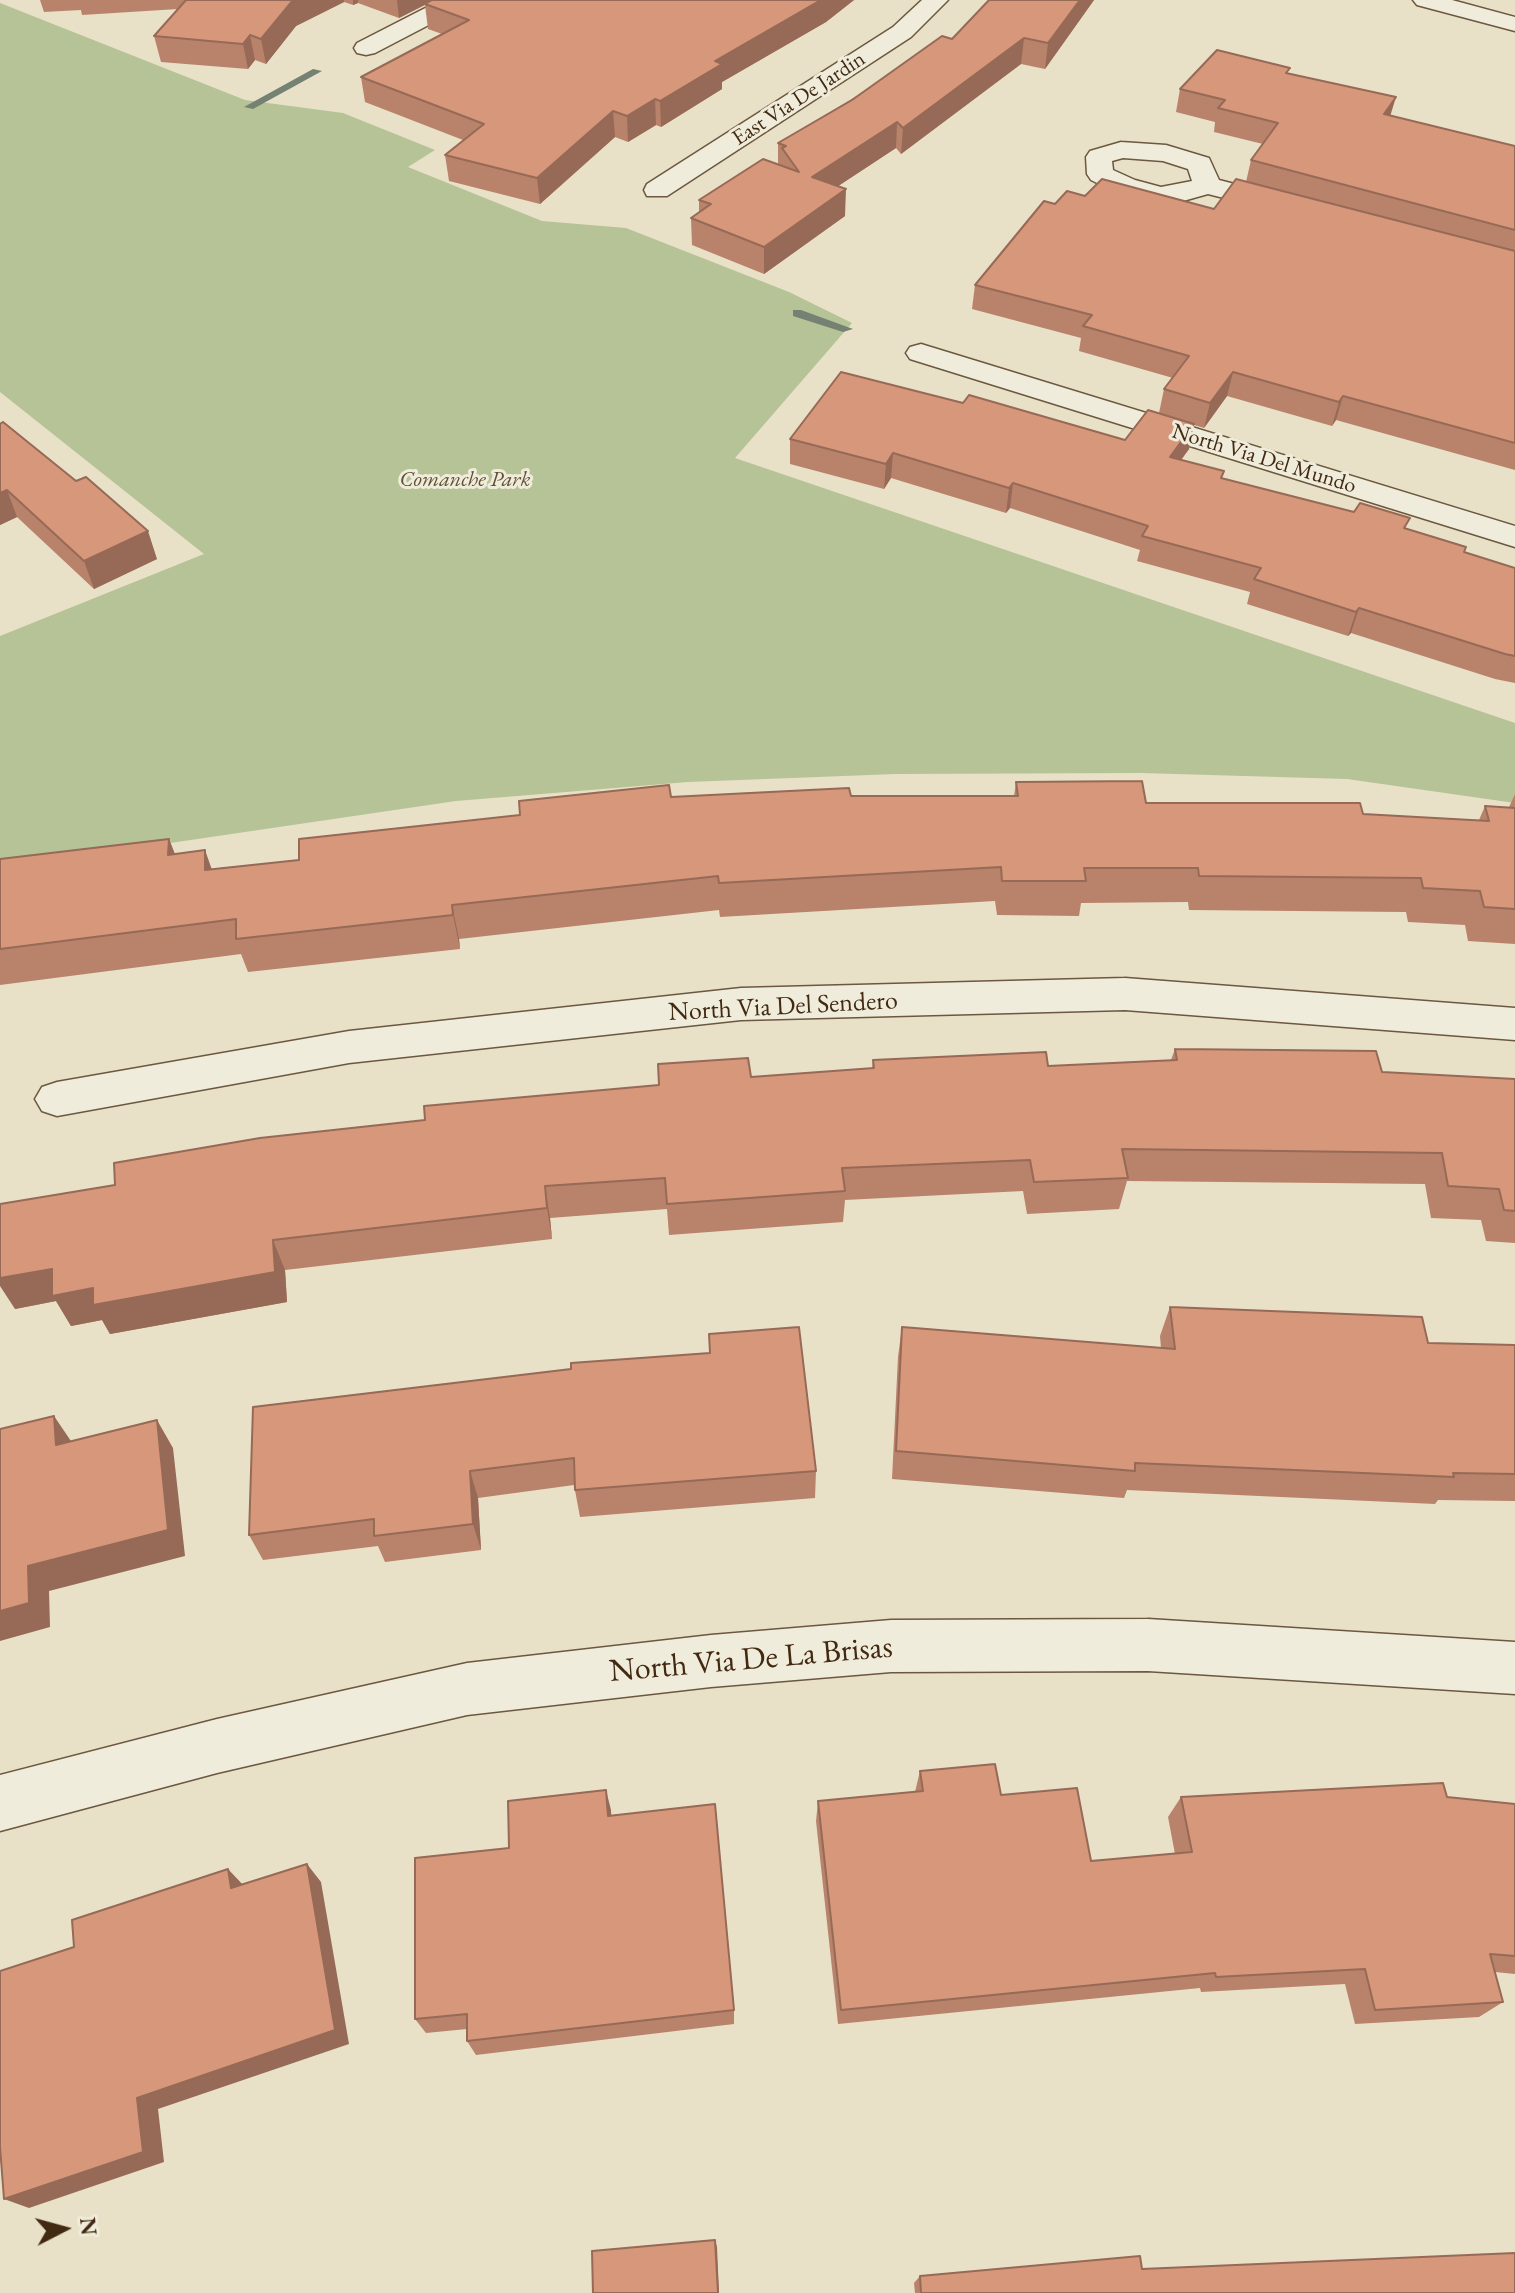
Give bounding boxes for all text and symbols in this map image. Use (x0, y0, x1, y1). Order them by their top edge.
street label: East Via De Jardin (728, 46, 870, 152)
street label: North Via Del Mundo (1169, 418, 1359, 500)
park label: Comanche Park (400, 467, 530, 493)
street label: North Via Del Sendero (667, 985, 899, 1029)
street label: North Via De La Brisas (608, 1628, 894, 1692)
north arrow (24, 2189, 104, 2269)
text: N (73, 2216, 104, 2237)

